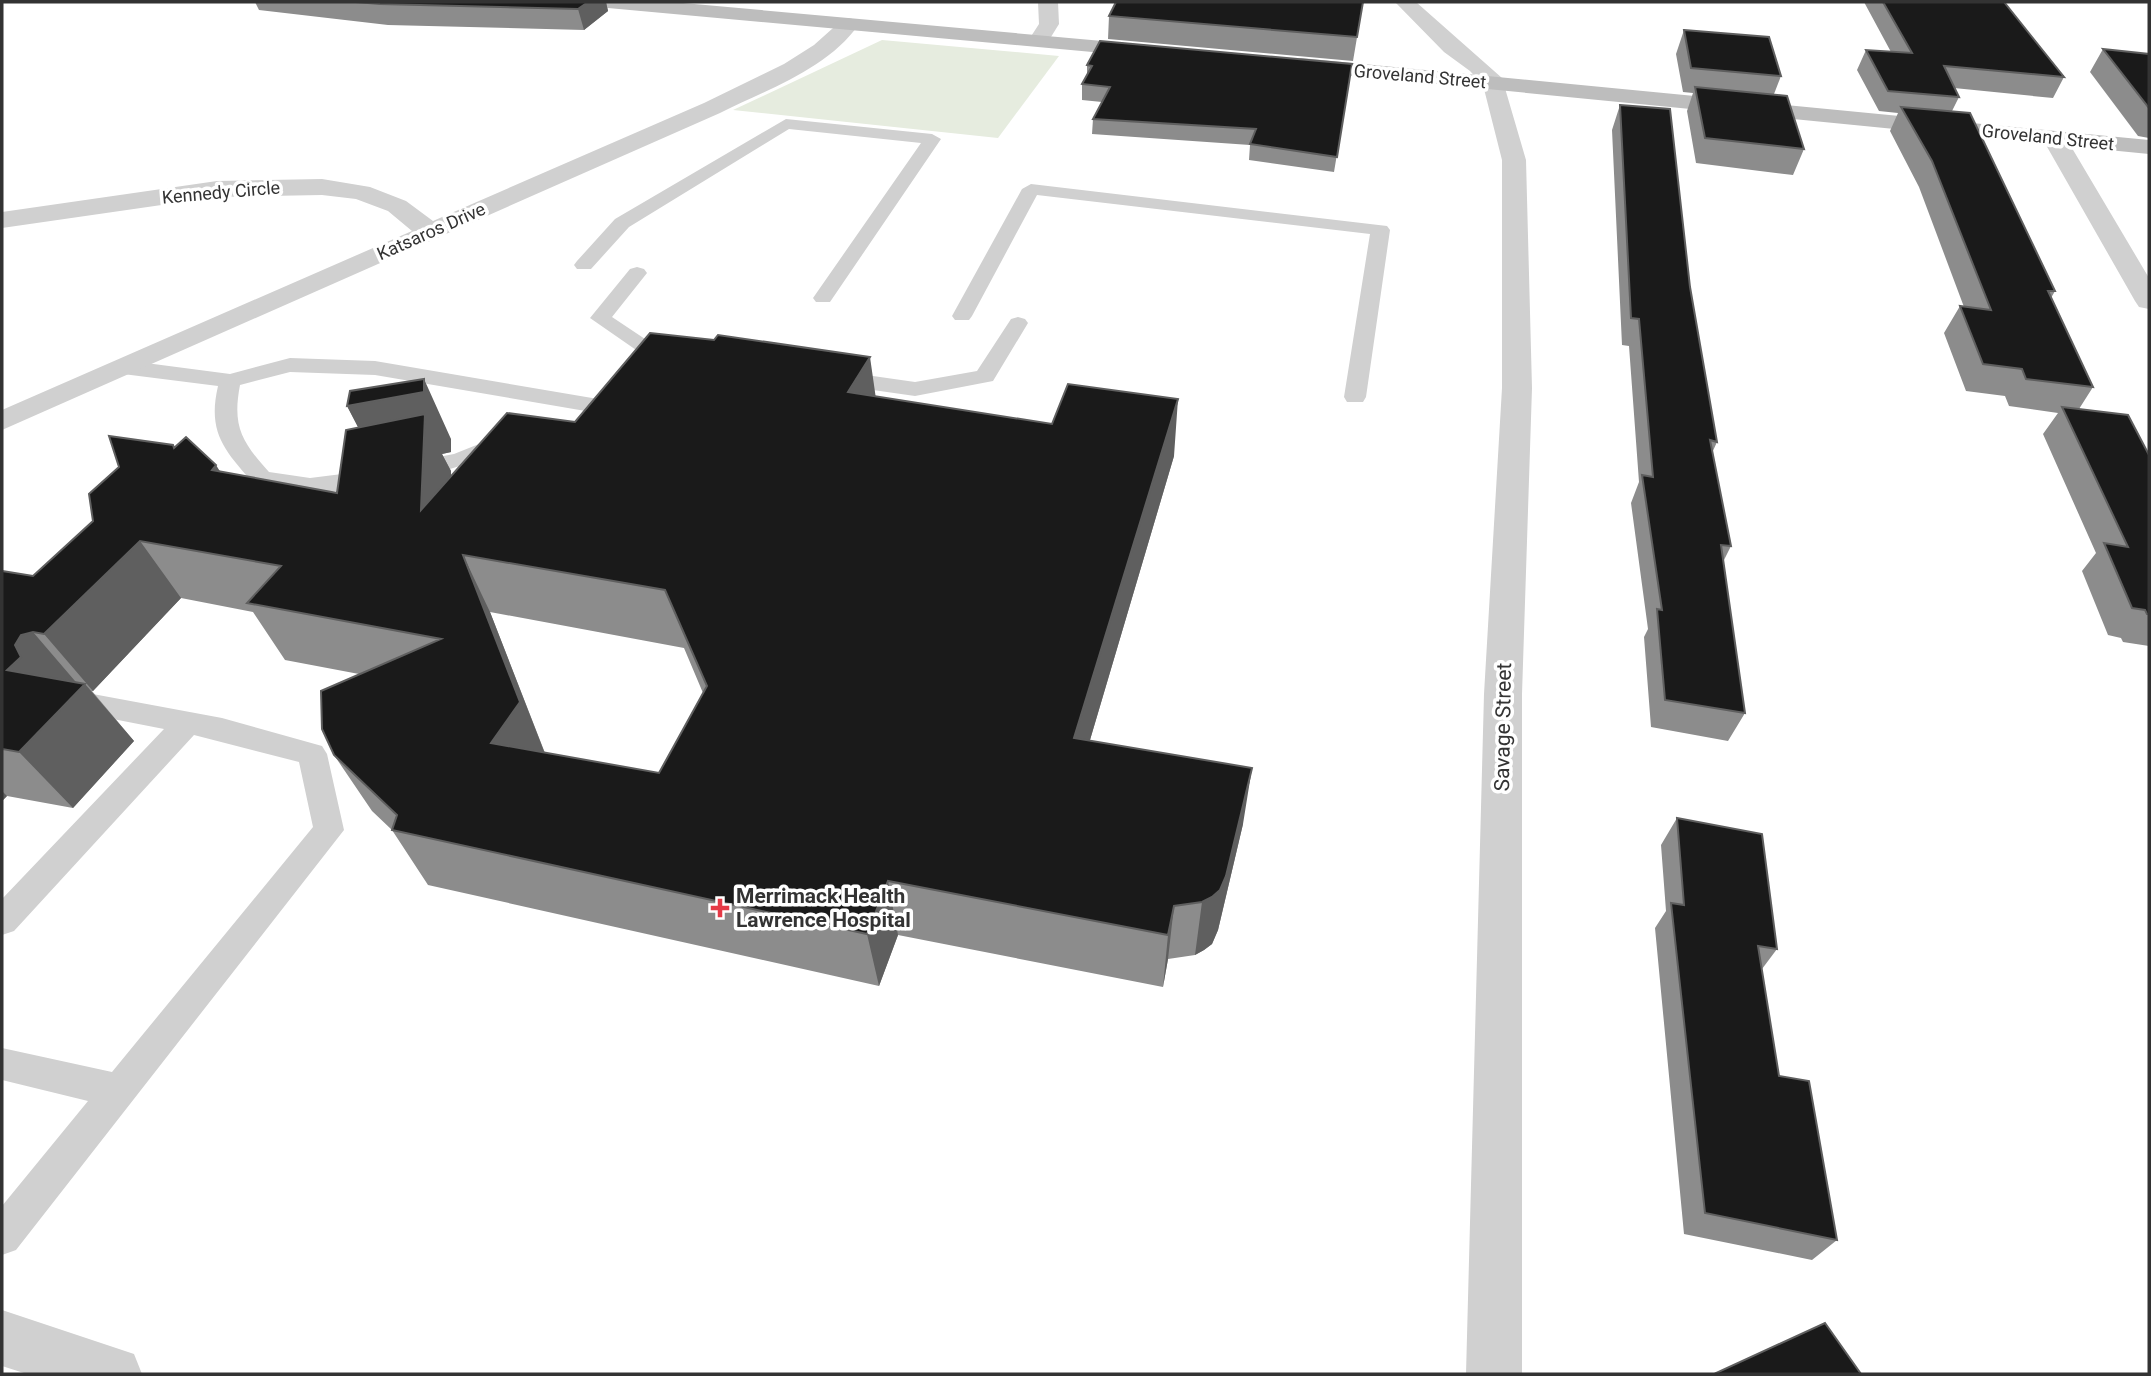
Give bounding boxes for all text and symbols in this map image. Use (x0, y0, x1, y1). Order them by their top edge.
street label: Groveland Street (1353, 60, 1487, 92)
street label: Groveland Street (1981, 120, 2115, 154)
street label: Kennedy Circle (161, 176, 281, 208)
street label: Katsaros Drive (374, 198, 488, 264)
street label: Savage Street (1490, 662, 1516, 792)
place label: Merrimack Health Lawrence Hospital (736, 884, 911, 932)
marker: Merrimack Health Lawrence Hospital (710, 898, 730, 918)

